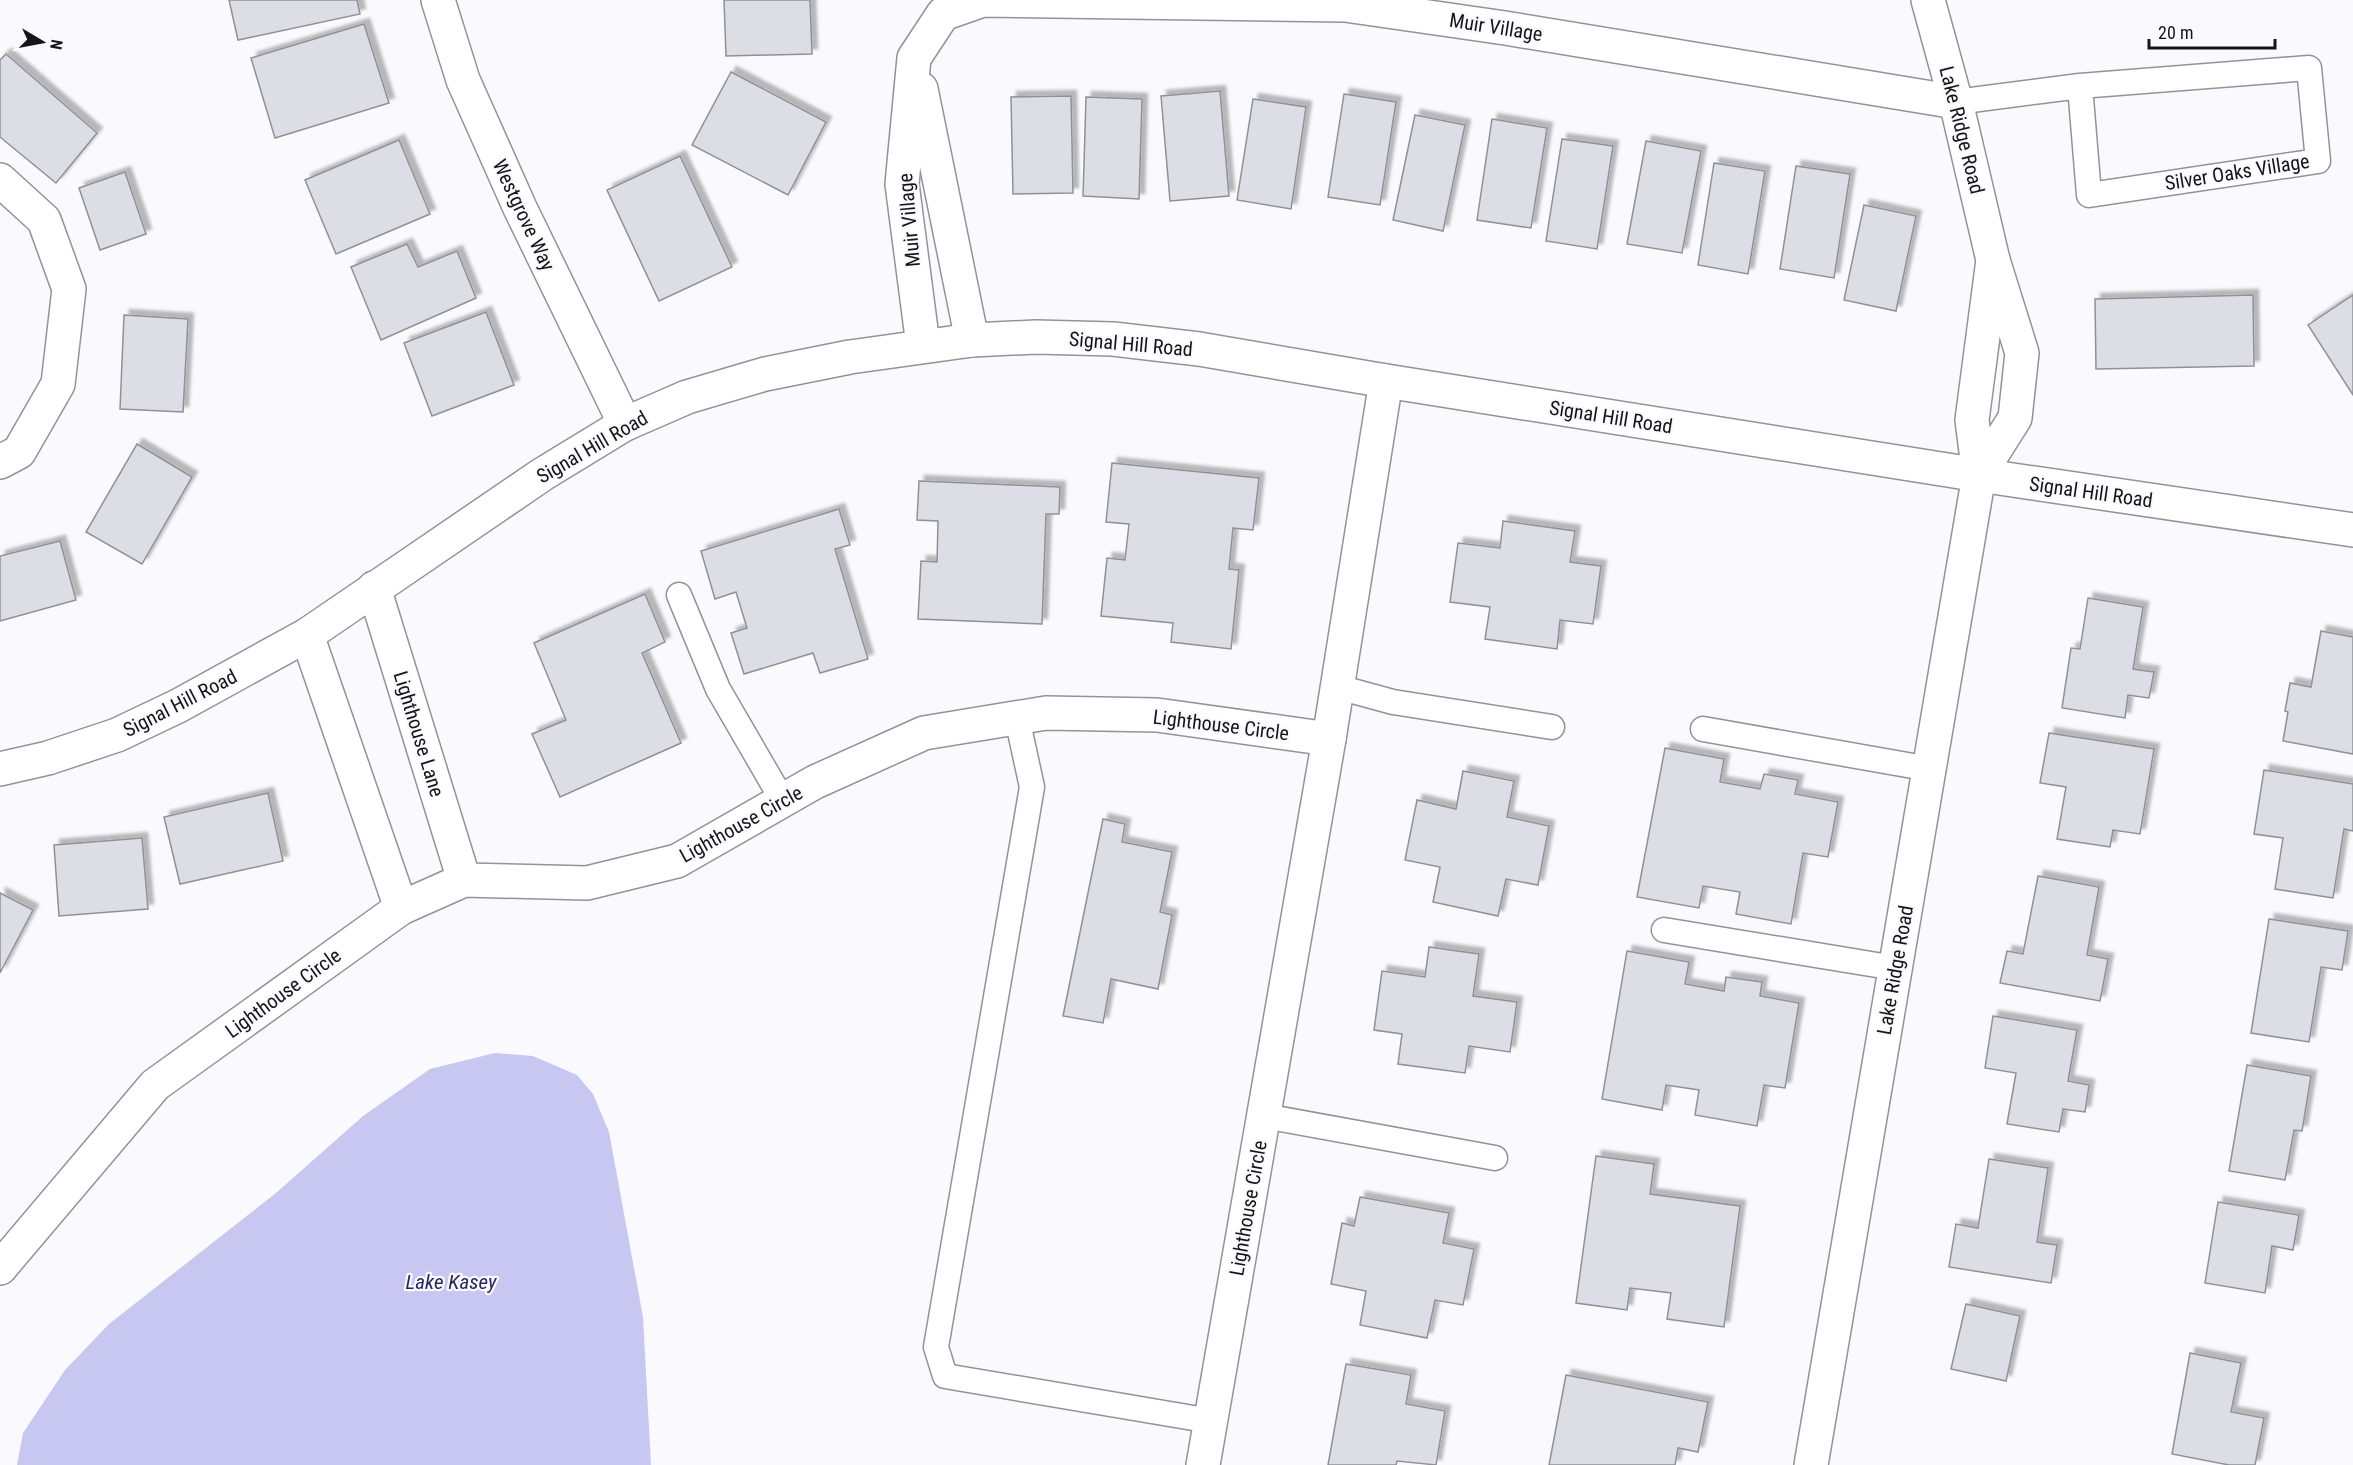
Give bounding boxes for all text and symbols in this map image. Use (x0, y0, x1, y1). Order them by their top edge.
street label: Muir Village (1448, 8, 1544, 46)
north arrow (12, 12, 72, 72)
scale bar (2149, 12, 2275, 50)
text: 20 m (2158, 22, 2193, 43)
text: N (46, 38, 66, 51)
street label: Lake Ridge Road (1935, 64, 1989, 196)
street label: Silver Oaks Village (2163, 149, 2311, 195)
street label: Westgrove Way (488, 156, 560, 274)
street label: Muir Village (893, 172, 925, 268)
street label: Signal Hill Road (1068, 327, 1194, 361)
street label: Signal Hill Road (1548, 395, 1674, 439)
street label: Signal Hill Road (532, 406, 652, 488)
street label: Signal Hill Road (2028, 471, 2154, 513)
street label: Signal Hill Road (119, 664, 241, 742)
street label: Lighthouse Lane (388, 668, 450, 800)
street label: Lighthouse Circle (1152, 705, 1290, 745)
street label: Lighthouse Circle (675, 780, 807, 868)
street label: Lake Ridge Road (1872, 903, 1918, 1037)
street label: Lighthouse Circle (221, 943, 345, 1043)
street label: Lighthouse Circle (1224, 1138, 1272, 1278)
water label: Lake Kasey (406, 1270, 497, 1294)

